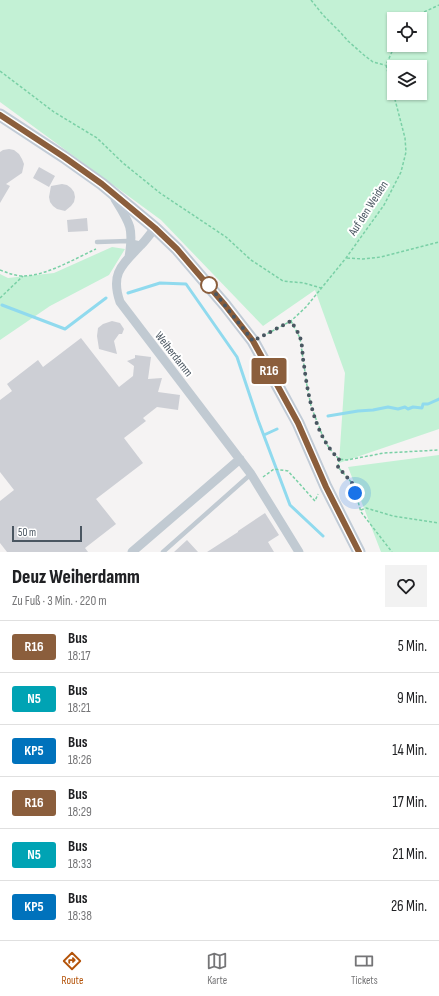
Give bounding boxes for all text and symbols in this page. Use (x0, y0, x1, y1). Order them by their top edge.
map controls (387, 12, 427, 100)
button: locate (387, 12, 427, 52)
button: layers (387, 60, 427, 100)
street label: Auf den Weiden (345, 178, 392, 239)
unlabelled marker (200, 276, 218, 294)
street label: Weiherdamm (151, 329, 196, 380)
line badge: R16 (246, 358, 292, 384)
text: R16 (260, 362, 278, 379)
your location (345, 483, 365, 503)
scale bar (12, 524, 82, 543)
text: 50 m (18, 526, 36, 539)
button: heart (385, 565, 427, 607)
text: Deuz Weiherdamm (12, 566, 140, 589)
text: Zu Fuß · 3 Min. · 220 m (12, 593, 107, 609)
text: Bus (68, 629, 87, 648)
text: 5 Min. (398, 637, 427, 656)
text: R16 (25, 638, 43, 655)
text: 18:17 (68, 648, 90, 664)
text: Bus (68, 681, 87, 700)
text: 9 Min. (397, 689, 427, 708)
text: N5 (27, 690, 41, 707)
text: 18:21 (68, 700, 91, 716)
text: Bus (68, 733, 87, 752)
text: 14 Min. (392, 741, 427, 760)
text: KP5 (24, 742, 44, 759)
text: 18:26 (68, 752, 92, 768)
text: Bus (68, 785, 87, 804)
text: 17 Min. (392, 793, 427, 812)
text: R16 (25, 794, 43, 811)
text: 18:29 (68, 804, 92, 820)
text: Bus (68, 837, 87, 856)
text: 21 Min. (392, 845, 427, 864)
text: N5 (27, 846, 41, 863)
text: 18:33 (68, 856, 92, 872)
text: Bus (68, 889, 87, 908)
text: 26 Min. (391, 897, 427, 916)
text: KP5 (24, 898, 44, 915)
text: 18:38 (68, 908, 92, 924)
tab: Route (61, 950, 83, 987)
tab: Karte (206, 950, 228, 987)
tab: Tickets (351, 950, 378, 987)

